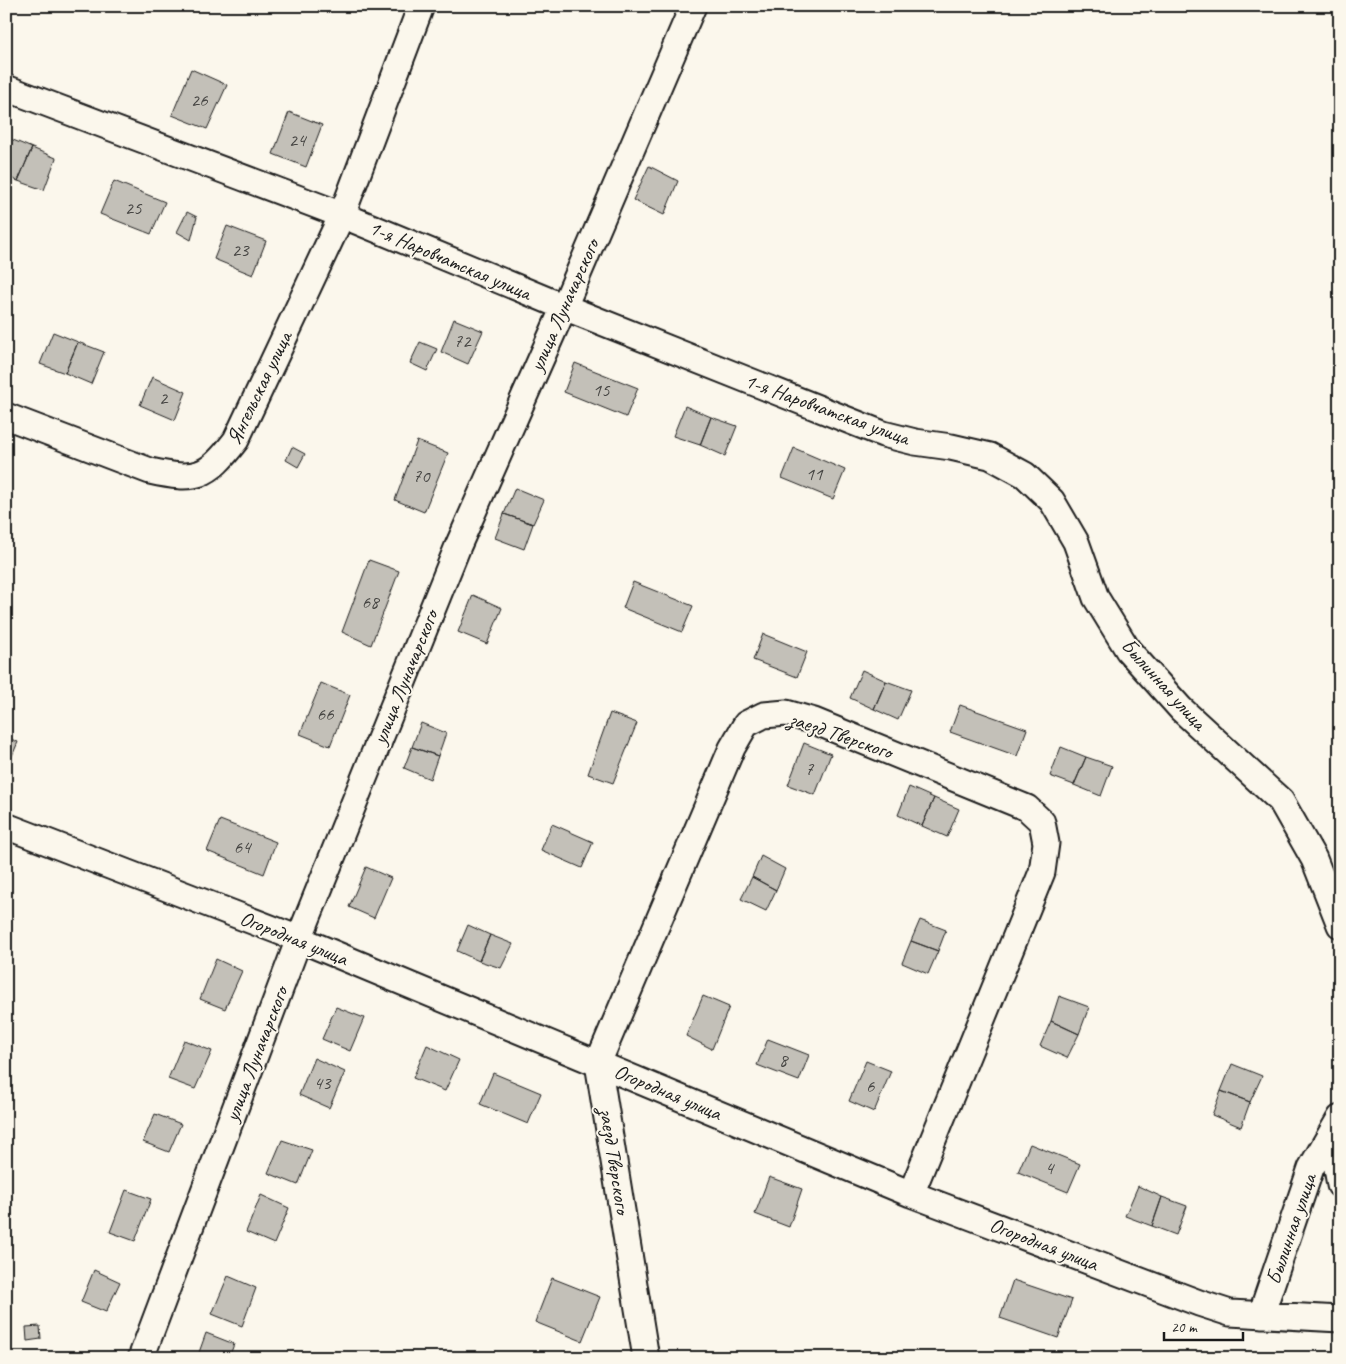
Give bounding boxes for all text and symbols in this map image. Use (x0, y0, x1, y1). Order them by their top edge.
house number: 26 (190, 88, 209, 112)
house number: 24 (288, 128, 308, 152)
house number: 25 (124, 196, 143, 220)
street label: 1-я Наровчатская улица (365, 214, 537, 307)
street label: улица Луначарского (522, 232, 606, 377)
house number: 23 (231, 238, 250, 262)
street label: Янгельская улица (220, 325, 299, 449)
house number: 72 (453, 329, 472, 353)
street label: 1-я Наровчатская улица (741, 367, 915, 452)
house number: 15 (592, 378, 611, 402)
house number: 2 (159, 386, 169, 410)
house number: 11 (805, 462, 824, 486)
house number: 70 (412, 464, 431, 488)
house number: 68 (361, 590, 381, 614)
street label: улица Луначарского (366, 604, 445, 750)
street label: Былинная улица (1116, 633, 1214, 737)
house number: 66 (316, 702, 335, 726)
street label: заезд Тверского (783, 704, 898, 766)
house number: 7 (805, 757, 815, 781)
house number: 64 (233, 835, 253, 859)
street label: Огородная улица (236, 905, 353, 972)
street label: улица Луначарского (218, 981, 295, 1127)
house number: 8 (779, 1048, 790, 1072)
street label: Огородная улица (610, 1058, 727, 1127)
house number: 43 (313, 1071, 332, 1095)
house number: 6 (866, 1074, 876, 1098)
street label: заезд Тверского (592, 1103, 637, 1218)
house number: 4 (1045, 1156, 1056, 1180)
street label: Былинная улица (1260, 1168, 1323, 1288)
street label: Огородная улица (986, 1211, 1104, 1277)
scale bar (1164, 1309, 1242, 1341)
text: 20 m (1171, 1318, 1198, 1337)

